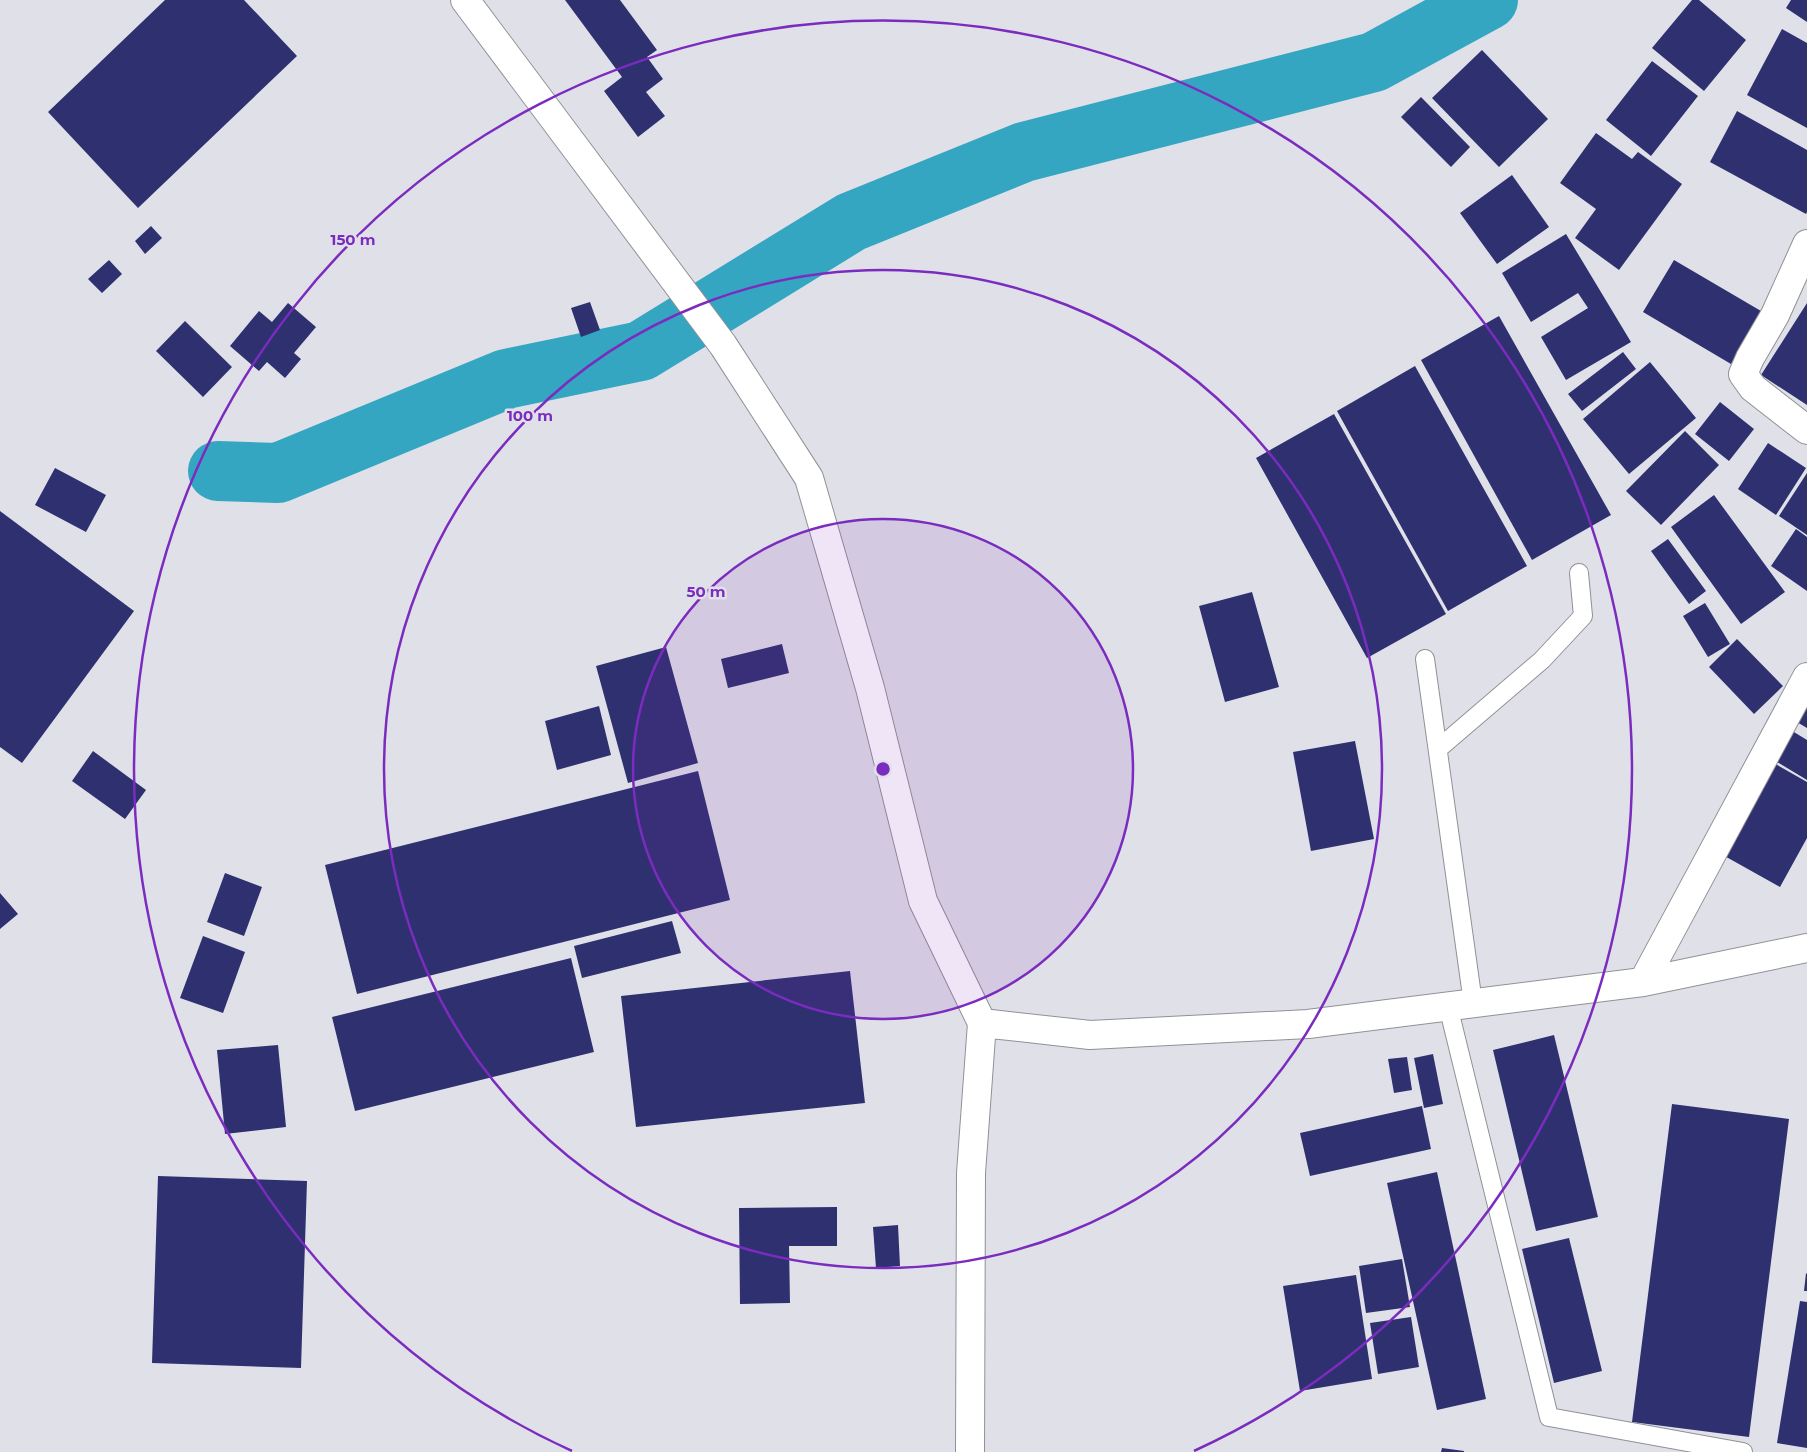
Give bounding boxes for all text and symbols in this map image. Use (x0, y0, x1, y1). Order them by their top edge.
text: 150 m (331, 230, 375, 249)
text: 100 m (507, 406, 553, 425)
text: 50 m (686, 582, 726, 601)
centre of rings (874, 760, 892, 778)

